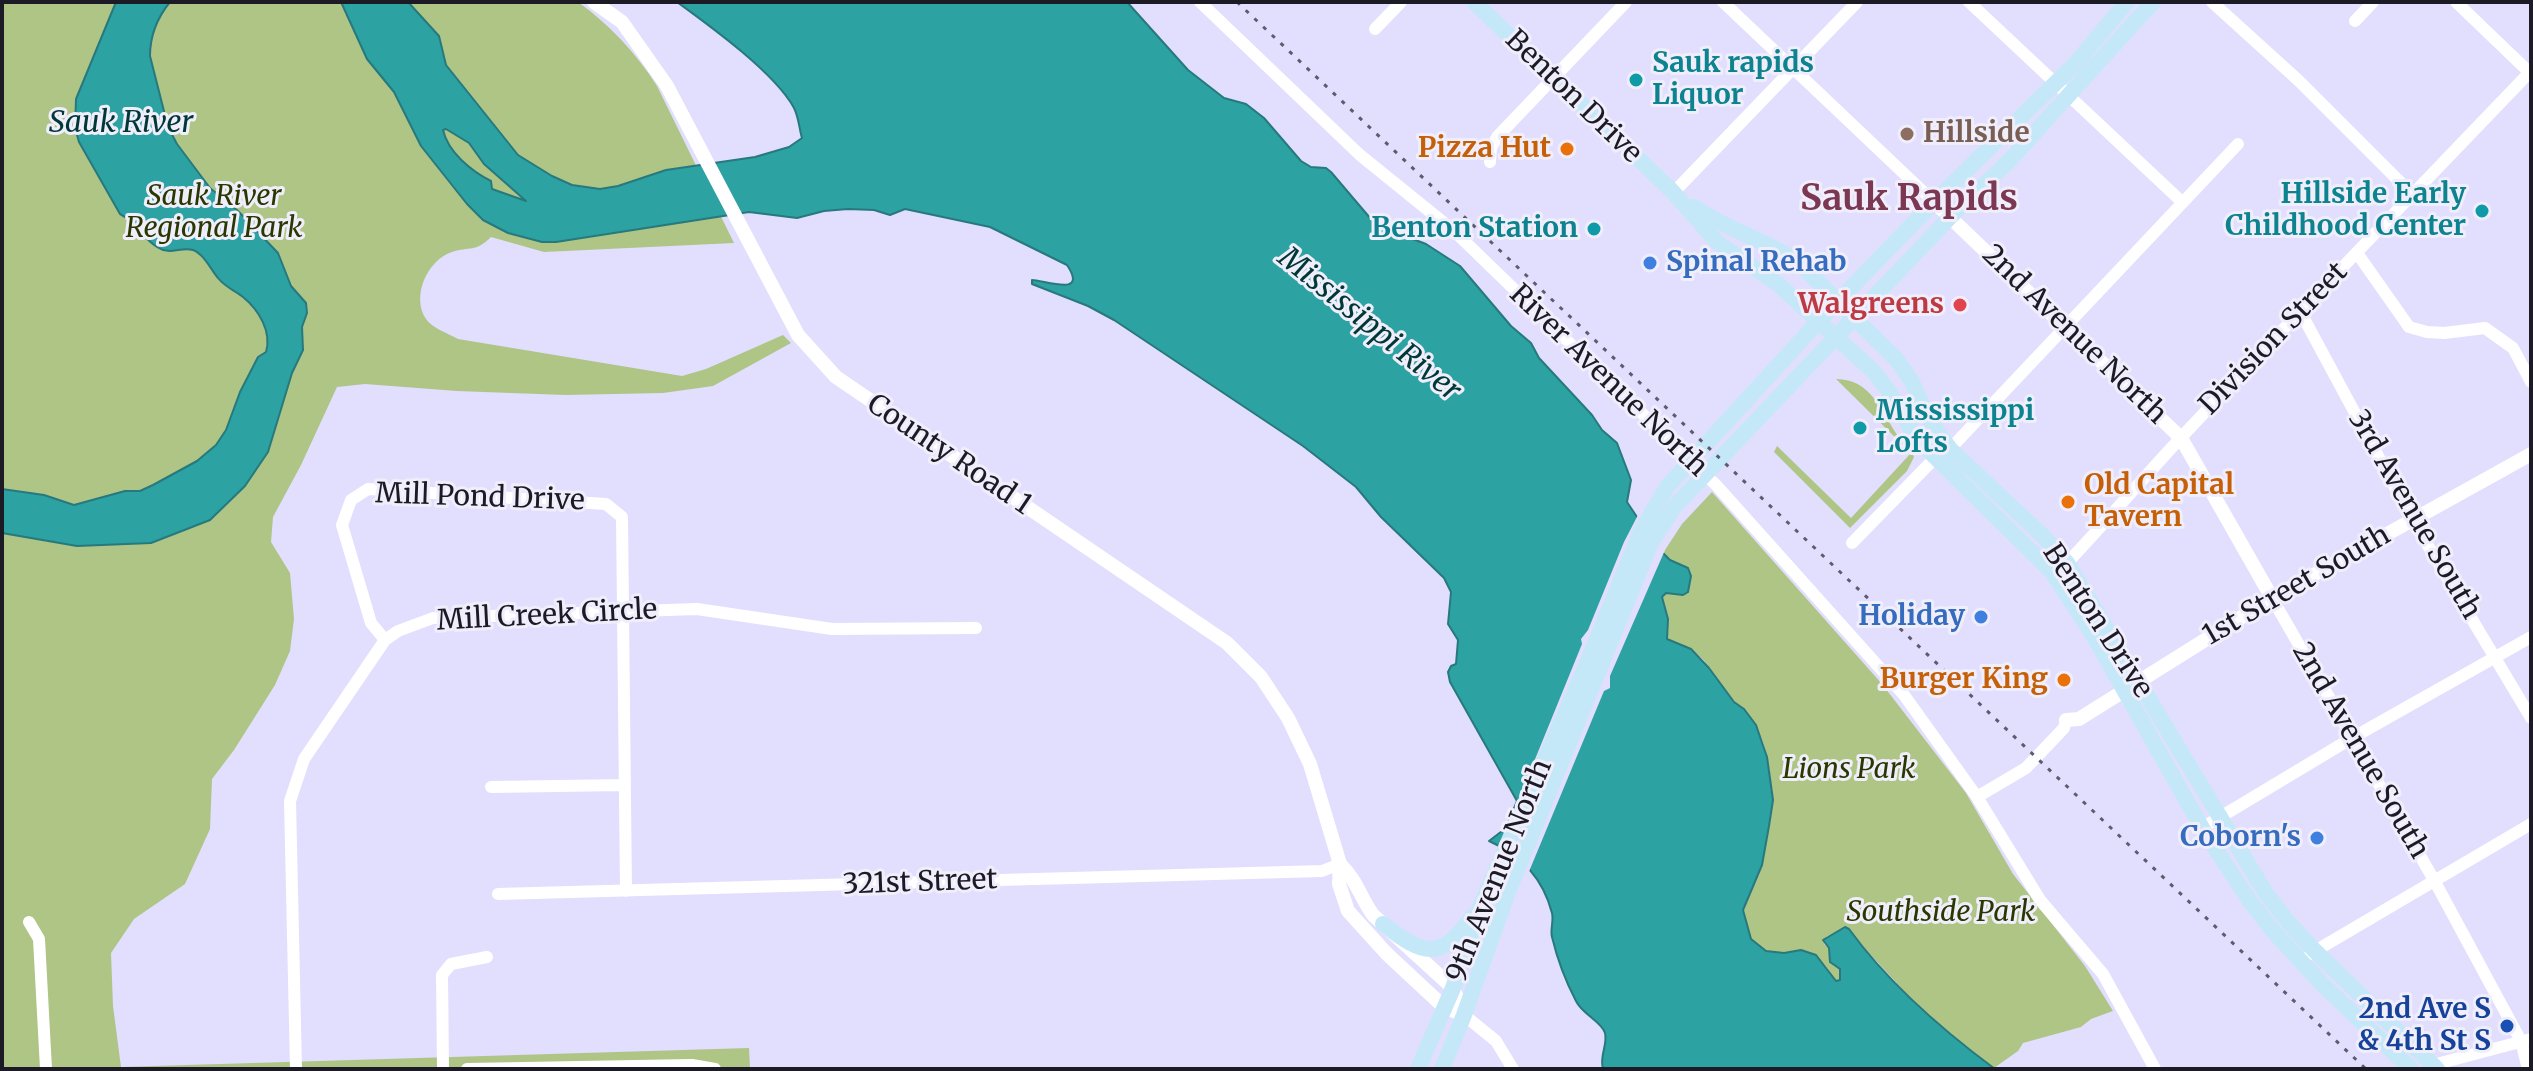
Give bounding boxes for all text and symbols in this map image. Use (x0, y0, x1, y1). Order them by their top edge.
street label: Benton Drive (1498, 24, 1648, 170)
place label: Sauk rapids Liquor (1652, 47, 1814, 113)
marker: Sauk rapids Liquor (1627, 71, 1645, 89)
water label: Sauk River (49, 106, 193, 142)
place label: Hillside (1923, 117, 2030, 151)
marker: Hillside (1898, 125, 1916, 143)
place label: Pizza Hut (1418, 132, 1551, 166)
marker: Pizza Hut (1558, 140, 1576, 158)
district label: Sauk Rapids (1800, 178, 2018, 222)
place label: Hillside Early Childhood Center (2225, 178, 2466, 244)
park label: Sauk River Regional Park (125, 180, 303, 246)
marker: Hillside Early Childhood Center (2473, 202, 2491, 220)
place label: Benton Station (1371, 212, 1578, 246)
marker: Benton Station (1585, 220, 1603, 238)
street label: 2nd Avenue North (1975, 239, 2173, 431)
water label: Mississippi River (1271, 241, 1467, 409)
place label: Spinal Rehab (1666, 246, 1846, 280)
marker: Spinal Rehab (1641, 254, 1659, 272)
street label: Division Street (2193, 256, 2355, 422)
street label: River Avenue North (1502, 278, 1714, 484)
place label: Walgreens (1798, 288, 1944, 322)
marker: Walgreens (1951, 296, 1969, 314)
street label: County Road 1 (860, 388, 1038, 522)
place label: Mississippi Lofts (1876, 395, 2034, 461)
street label: 3rd Avenue South (2341, 405, 2487, 625)
marker: Mississippi Lofts (1851, 419, 1869, 437)
place label: Old Capital Tavern (2084, 469, 2234, 535)
street label: Mill Pond Drive (375, 478, 585, 518)
marker: Old Capital Tavern (2059, 493, 2077, 511)
street label: 1st Street South (2198, 519, 2396, 653)
street label: Benton Drive (2035, 538, 2159, 704)
street label: Mill Creek Circle (436, 593, 658, 639)
place label: Holiday (1858, 600, 1965, 634)
marker: Holiday (1972, 608, 1990, 626)
street label: 2nd Avenue South (2285, 637, 2435, 865)
place label: Burger King (1879, 663, 2048, 697)
marker: Burger King (2055, 671, 2073, 689)
park label: Lions Park (1782, 753, 1916, 787)
street label: 9th Avenue North (1440, 755, 1560, 987)
place label: Coborn's (2180, 821, 2301, 855)
marker: Coborn's (2308, 829, 2326, 847)
street label: 321st Street (842, 864, 998, 902)
park label: Southside Park (1847, 896, 2035, 930)
place label: 2nd Ave S & 4th St S (2358, 993, 2491, 1059)
marker: 2nd Ave S & 4th St S (2498, 1017, 2516, 1035)

